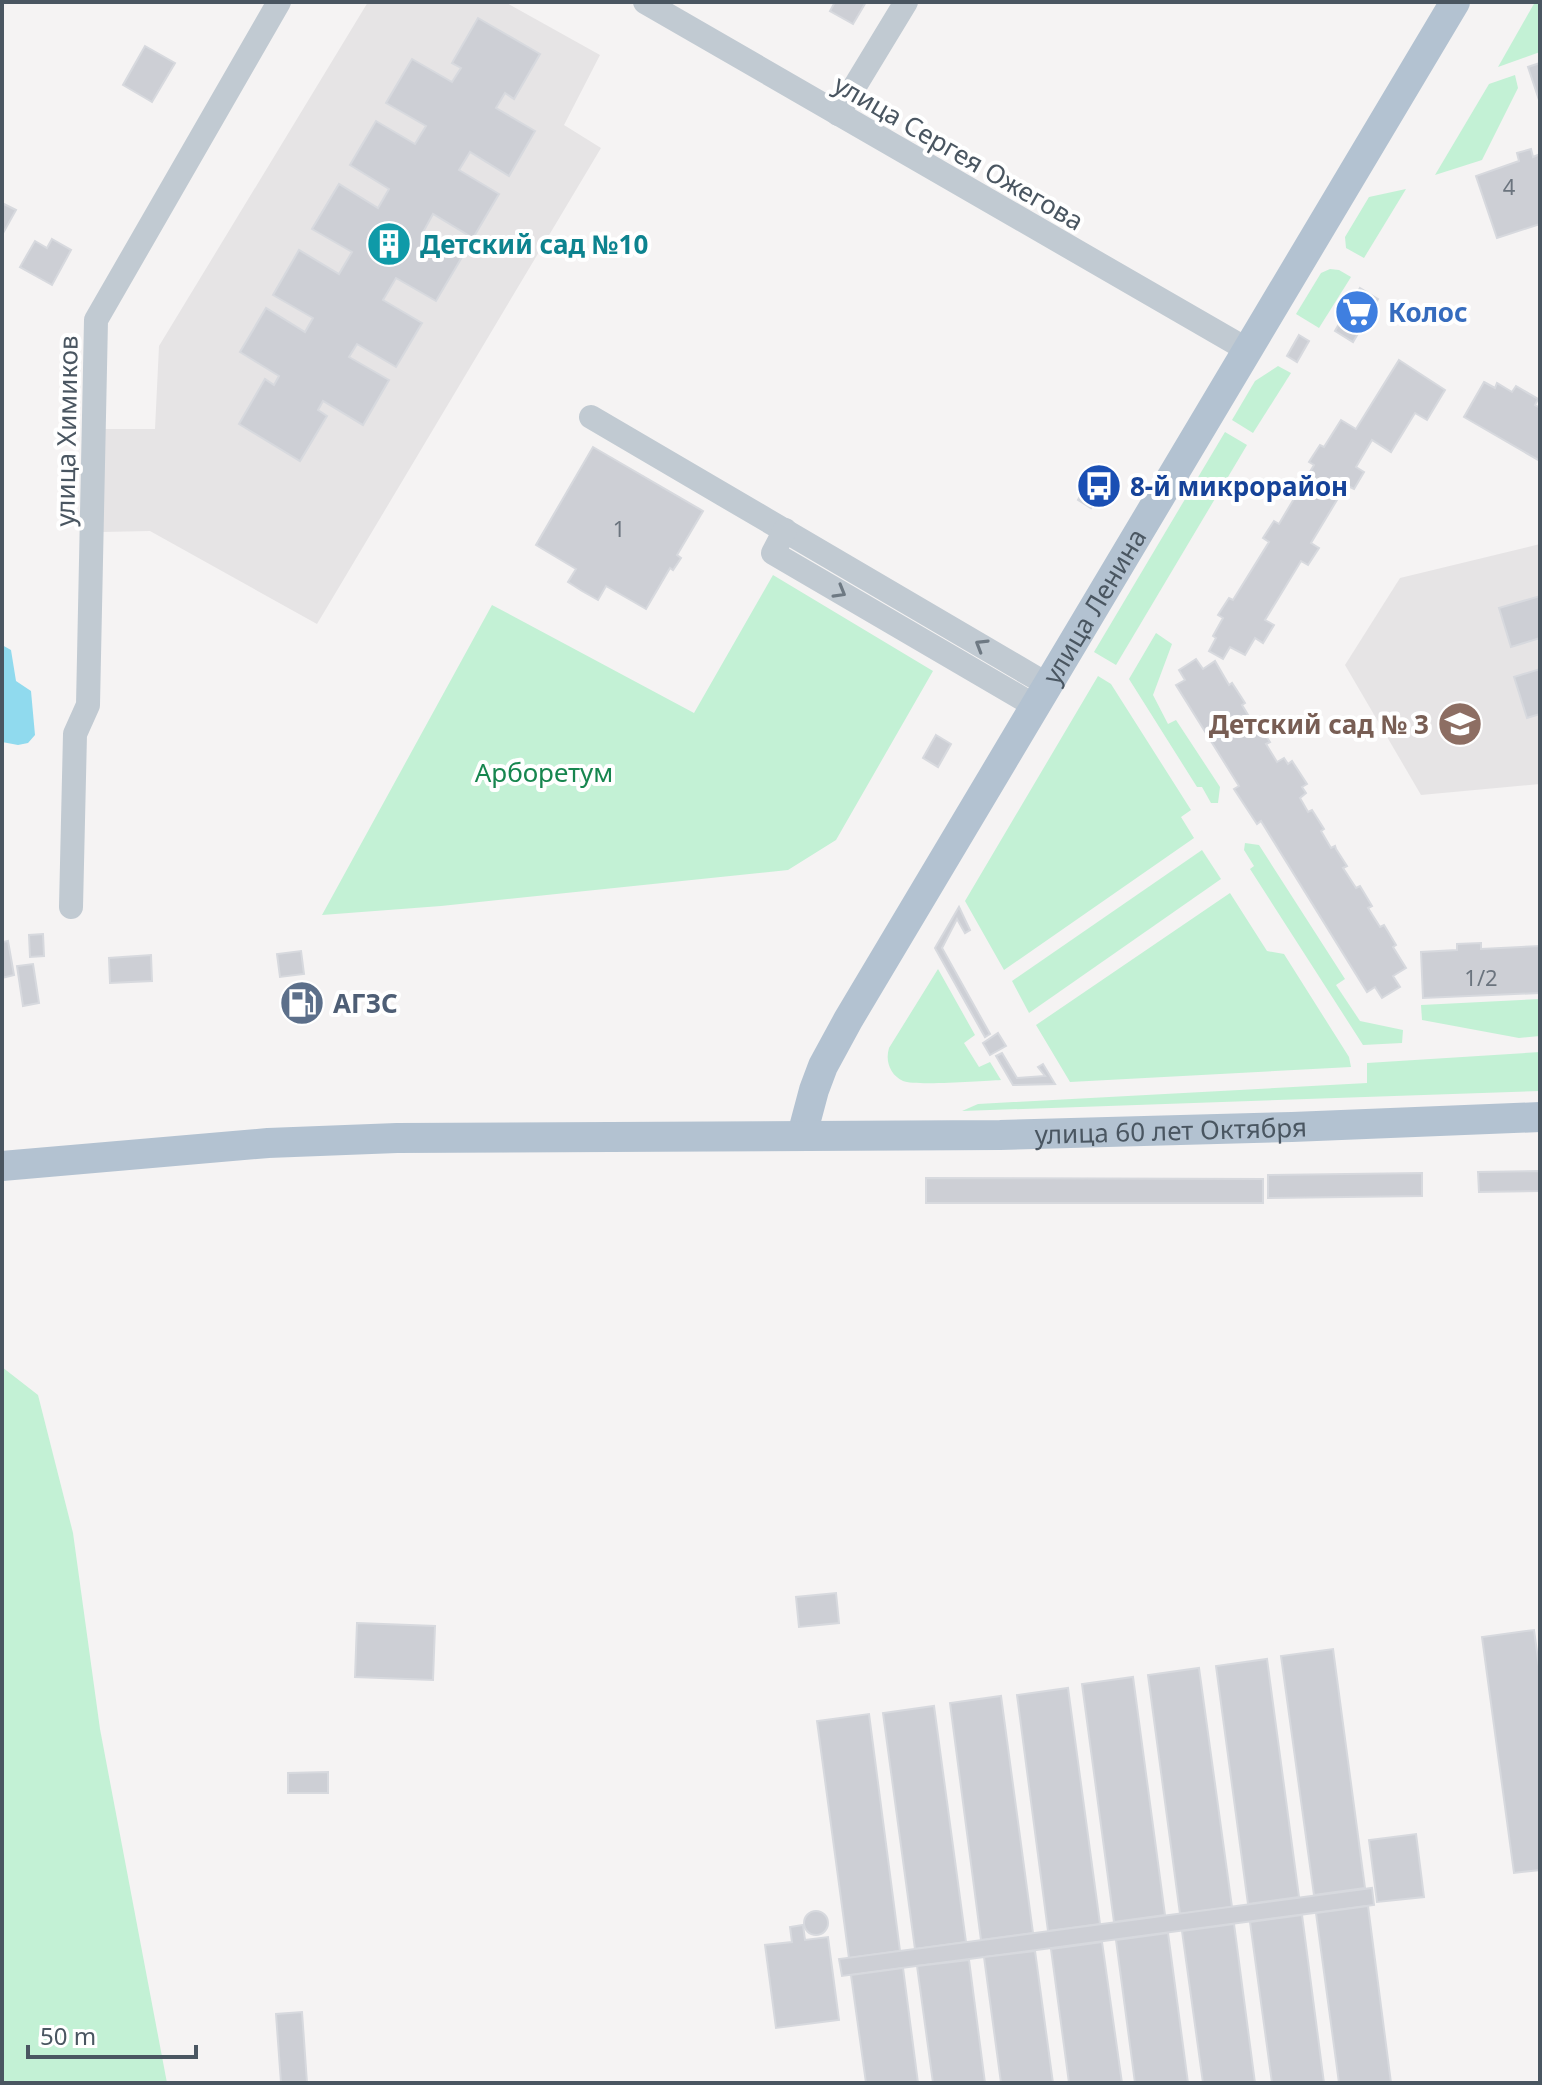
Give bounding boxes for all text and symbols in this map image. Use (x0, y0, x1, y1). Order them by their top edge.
street label: улица Сергея Ожегова (828, 66, 1090, 238)
house number: 4 (1503, 171, 1516, 201)
building icon: Детский сад №10 (365, 220, 413, 268)
place label: Детский сад №10 (420, 226, 648, 262)
supermarket icon: Колос (1333, 288, 1381, 336)
place label: Колос (1388, 294, 1468, 330)
street label: улица Химиков (46, 335, 86, 527)
bus stop icon: 8-й микрорайон (1075, 462, 1123, 510)
place label: 8-й микрорайон (1130, 468, 1348, 504)
house number: 1 (613, 513, 625, 543)
street label: улица Ленина (1033, 521, 1154, 691)
one-way arrow (831, 582, 846, 598)
one-way arrow (975, 639, 990, 655)
school or university icon: Детский сад № 3 (1436, 700, 1484, 748)
place label: Детский сад № 3 (1209, 706, 1429, 742)
park label: Арборетум (475, 754, 613, 790)
house number: 1/2 (1464, 962, 1498, 992)
fuel station icon: АГЗС (278, 979, 326, 1027)
place label: АГЗС (333, 985, 398, 1021)
street label: улица 60 лет Октября (1034, 1108, 1308, 1152)
scale bar (28, 2009, 196, 2059)
text: 50 m (40, 2019, 96, 2052)

